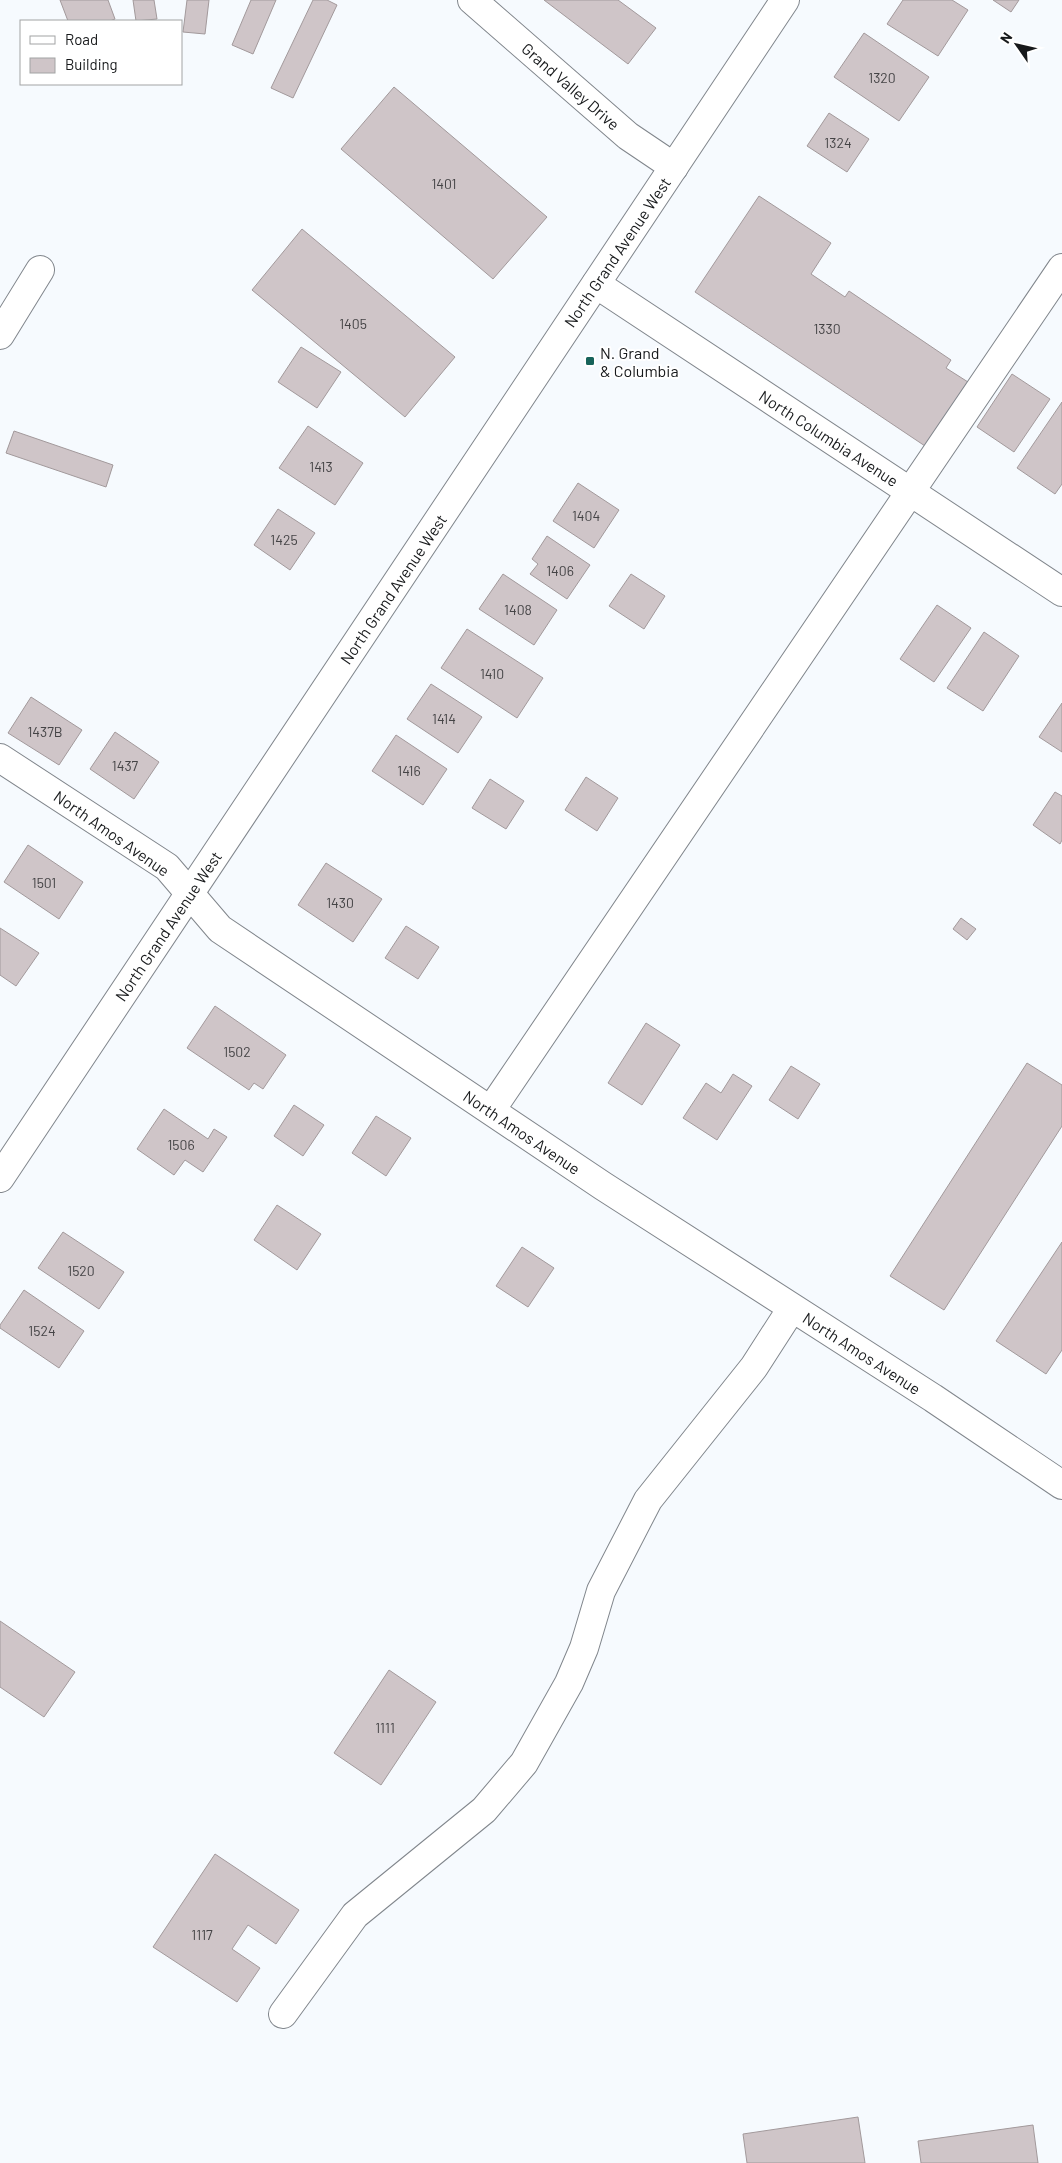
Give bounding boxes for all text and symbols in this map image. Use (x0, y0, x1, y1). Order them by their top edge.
legend (20, 20, 182, 85)
north arrow (992, 20, 1042, 70)
text: N (996, 29, 1015, 46)
text: Road (65, 30, 98, 48)
street label: Grand Valley Drive (518, 38, 624, 134)
text: Building (65, 55, 118, 73)
house number: 1320 (868, 69, 896, 86)
house number: 1324 (824, 134, 852, 151)
street label: North Grand Avenue West (560, 173, 674, 331)
house number: 1401 (431, 175, 457, 192)
house number: 1405 (339, 315, 367, 332)
house number: 1330 (813, 320, 841, 337)
place label: N. Grand & Columbia (600, 343, 679, 380)
marker: N. Grand & Columbia (584, 355, 596, 367)
street label: North Columbia Avenue (756, 386, 902, 490)
house number: 1413 (309, 458, 333, 475)
house number: 1404 (572, 507, 600, 524)
street label: North Grand Avenue West (336, 510, 450, 668)
house number: 1425 (270, 531, 298, 548)
house number: 1406 (546, 562, 574, 579)
house number: 1408 (504, 601, 532, 618)
house number: 1410 (480, 665, 504, 682)
house number: 1414 (432, 710, 456, 727)
house number: 1437B (27, 723, 63, 740)
house number: 1437 (112, 757, 139, 774)
house number: 1416 (397, 762, 421, 779)
street label: North Amos Avenue (51, 786, 173, 880)
street label: North Grand Avenue West (111, 847, 225, 1005)
house number: 1501 (32, 874, 56, 891)
house number: 1430 (326, 894, 354, 911)
house number: 1502 (223, 1043, 251, 1060)
street label: North Amos Avenue (460, 1086, 584, 1178)
house number: 1506 (167, 1136, 195, 1153)
house number: 1520 (67, 1262, 95, 1279)
street label: North Amos Avenue (800, 1308, 924, 1398)
house number: 1524 (28, 1322, 56, 1339)
house number: 1111 (375, 1719, 395, 1736)
house number: 1117 (191, 1926, 213, 1943)

